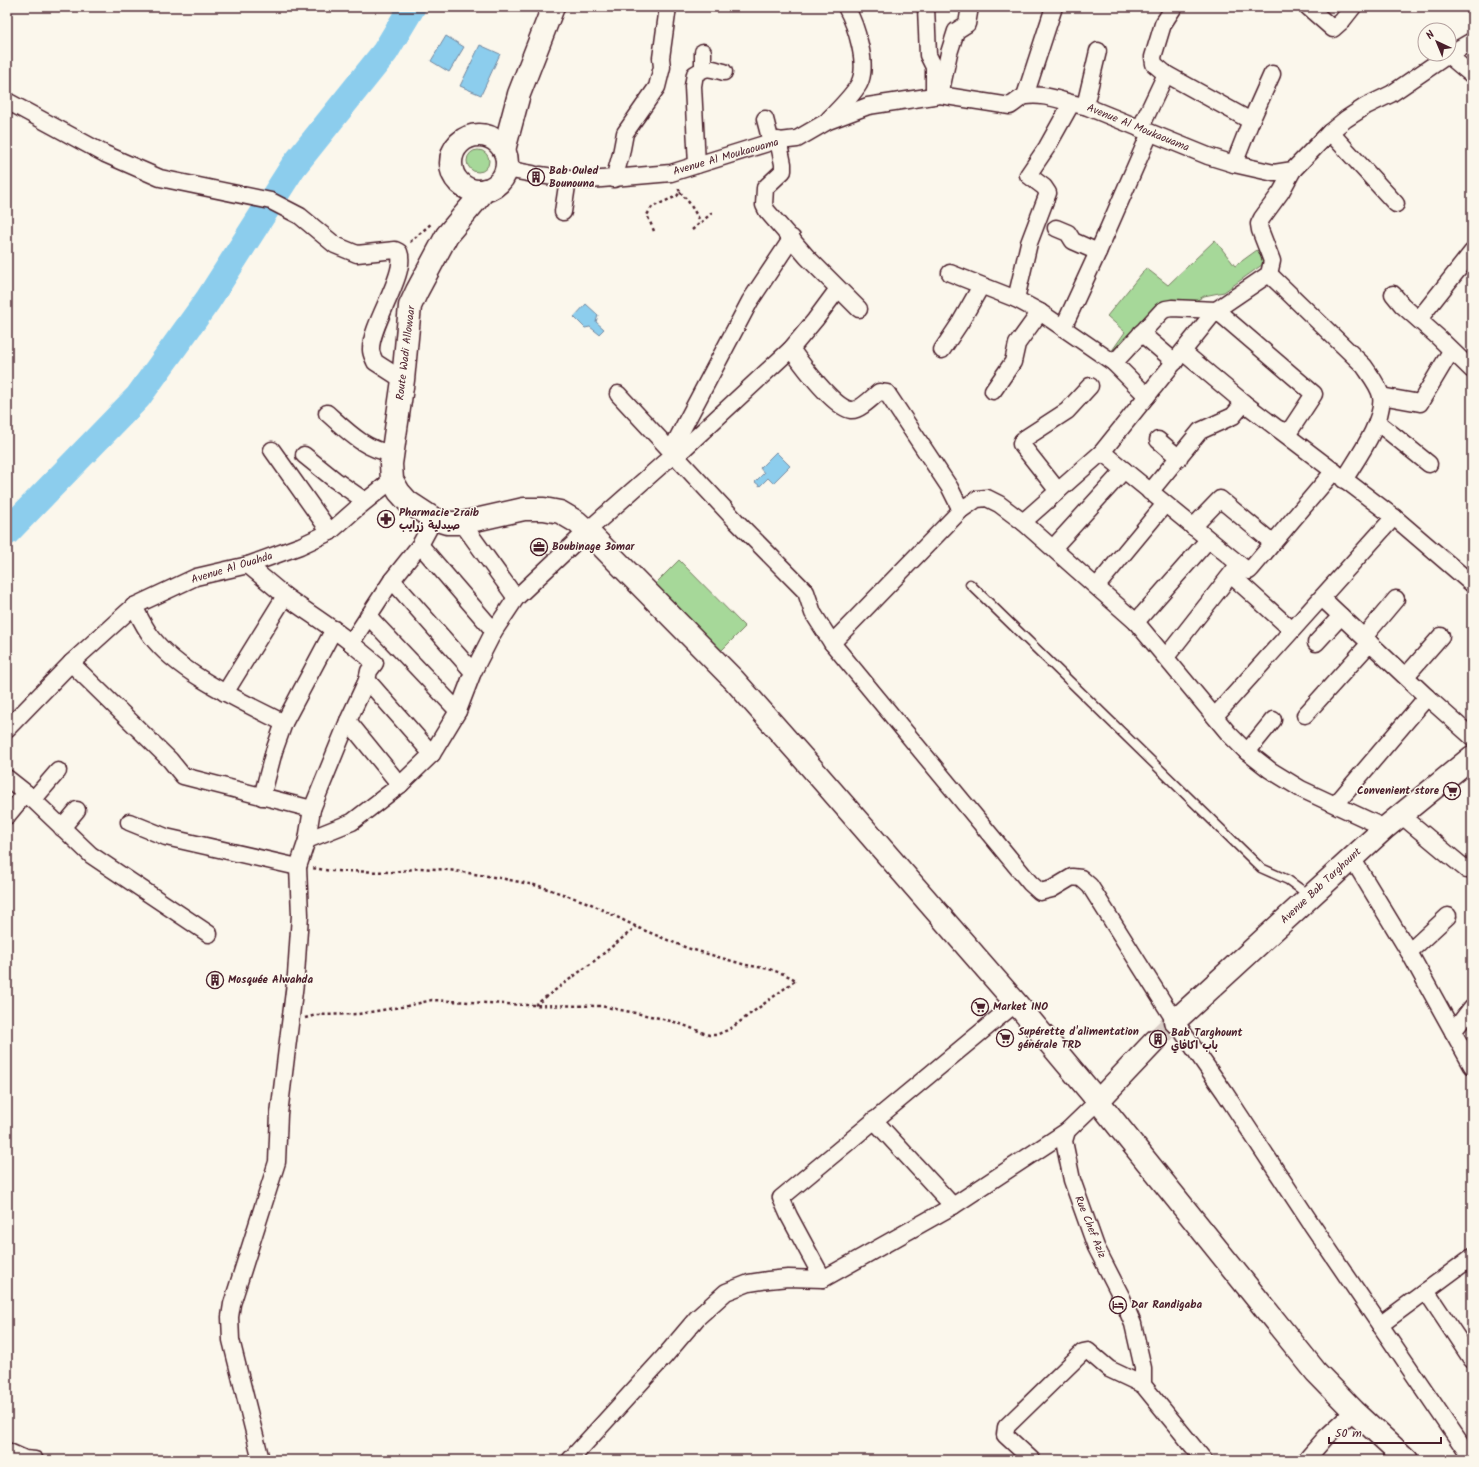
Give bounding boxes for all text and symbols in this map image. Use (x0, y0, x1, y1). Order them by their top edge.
north arrow (1417, 22, 1457, 62)
text: N (1422, 27, 1440, 44)
street label: Avenue Al Moukaouama (1084, 99, 1192, 157)
street label: Avenue Al Moukaouama (671, 133, 781, 181)
place label: Bab Ouled Bounouna (549, 162, 599, 193)
building icon: Bab Ouled Bounouna (526, 167, 546, 187)
street label: Route Wadi Allowaar (391, 303, 421, 401)
place label: Pharmacie Zraib صيدلية زرايب (399, 504, 479, 535)
pharmacy icon: Pharmacie Zraib صيدلية زرايب (376, 509, 396, 529)
office icon: Boubinage 3omar (529, 537, 549, 557)
place label: Boubinage 3omar (552, 538, 636, 556)
street label: Avenue Al Ouahda (189, 547, 275, 589)
supermarket icon: Convenient store (1442, 781, 1462, 801)
place label: Convenient store (1357, 782, 1440, 800)
street label: Avenue Bab Targhount (1276, 843, 1366, 929)
building icon: Mosquée Alwahda (205, 970, 225, 990)
place label: Mosquée Alwahda (228, 971, 314, 989)
supermarket icon: Market INO (970, 997, 990, 1017)
place label: Market INO (993, 998, 1048, 1016)
place label: Supérette d'alimentation générale TRD (1017, 1023, 1139, 1054)
place label: Bab Targhount باب اكافاي (1171, 1024, 1243, 1055)
supermarket icon: Supérette d'alimentation générale TRD (995, 1028, 1015, 1048)
building icon: Bab Targhount باب اكافاي (1148, 1029, 1168, 1049)
street label: Rue Chef Aziz (1069, 1193, 1111, 1261)
hotel icon: Dar Randigaba (1108, 1295, 1128, 1315)
place label: Dar Randigaba (1131, 1296, 1202, 1314)
scale bar (1329, 1419, 1441, 1445)
text: 50 m (1335, 1424, 1362, 1443)

